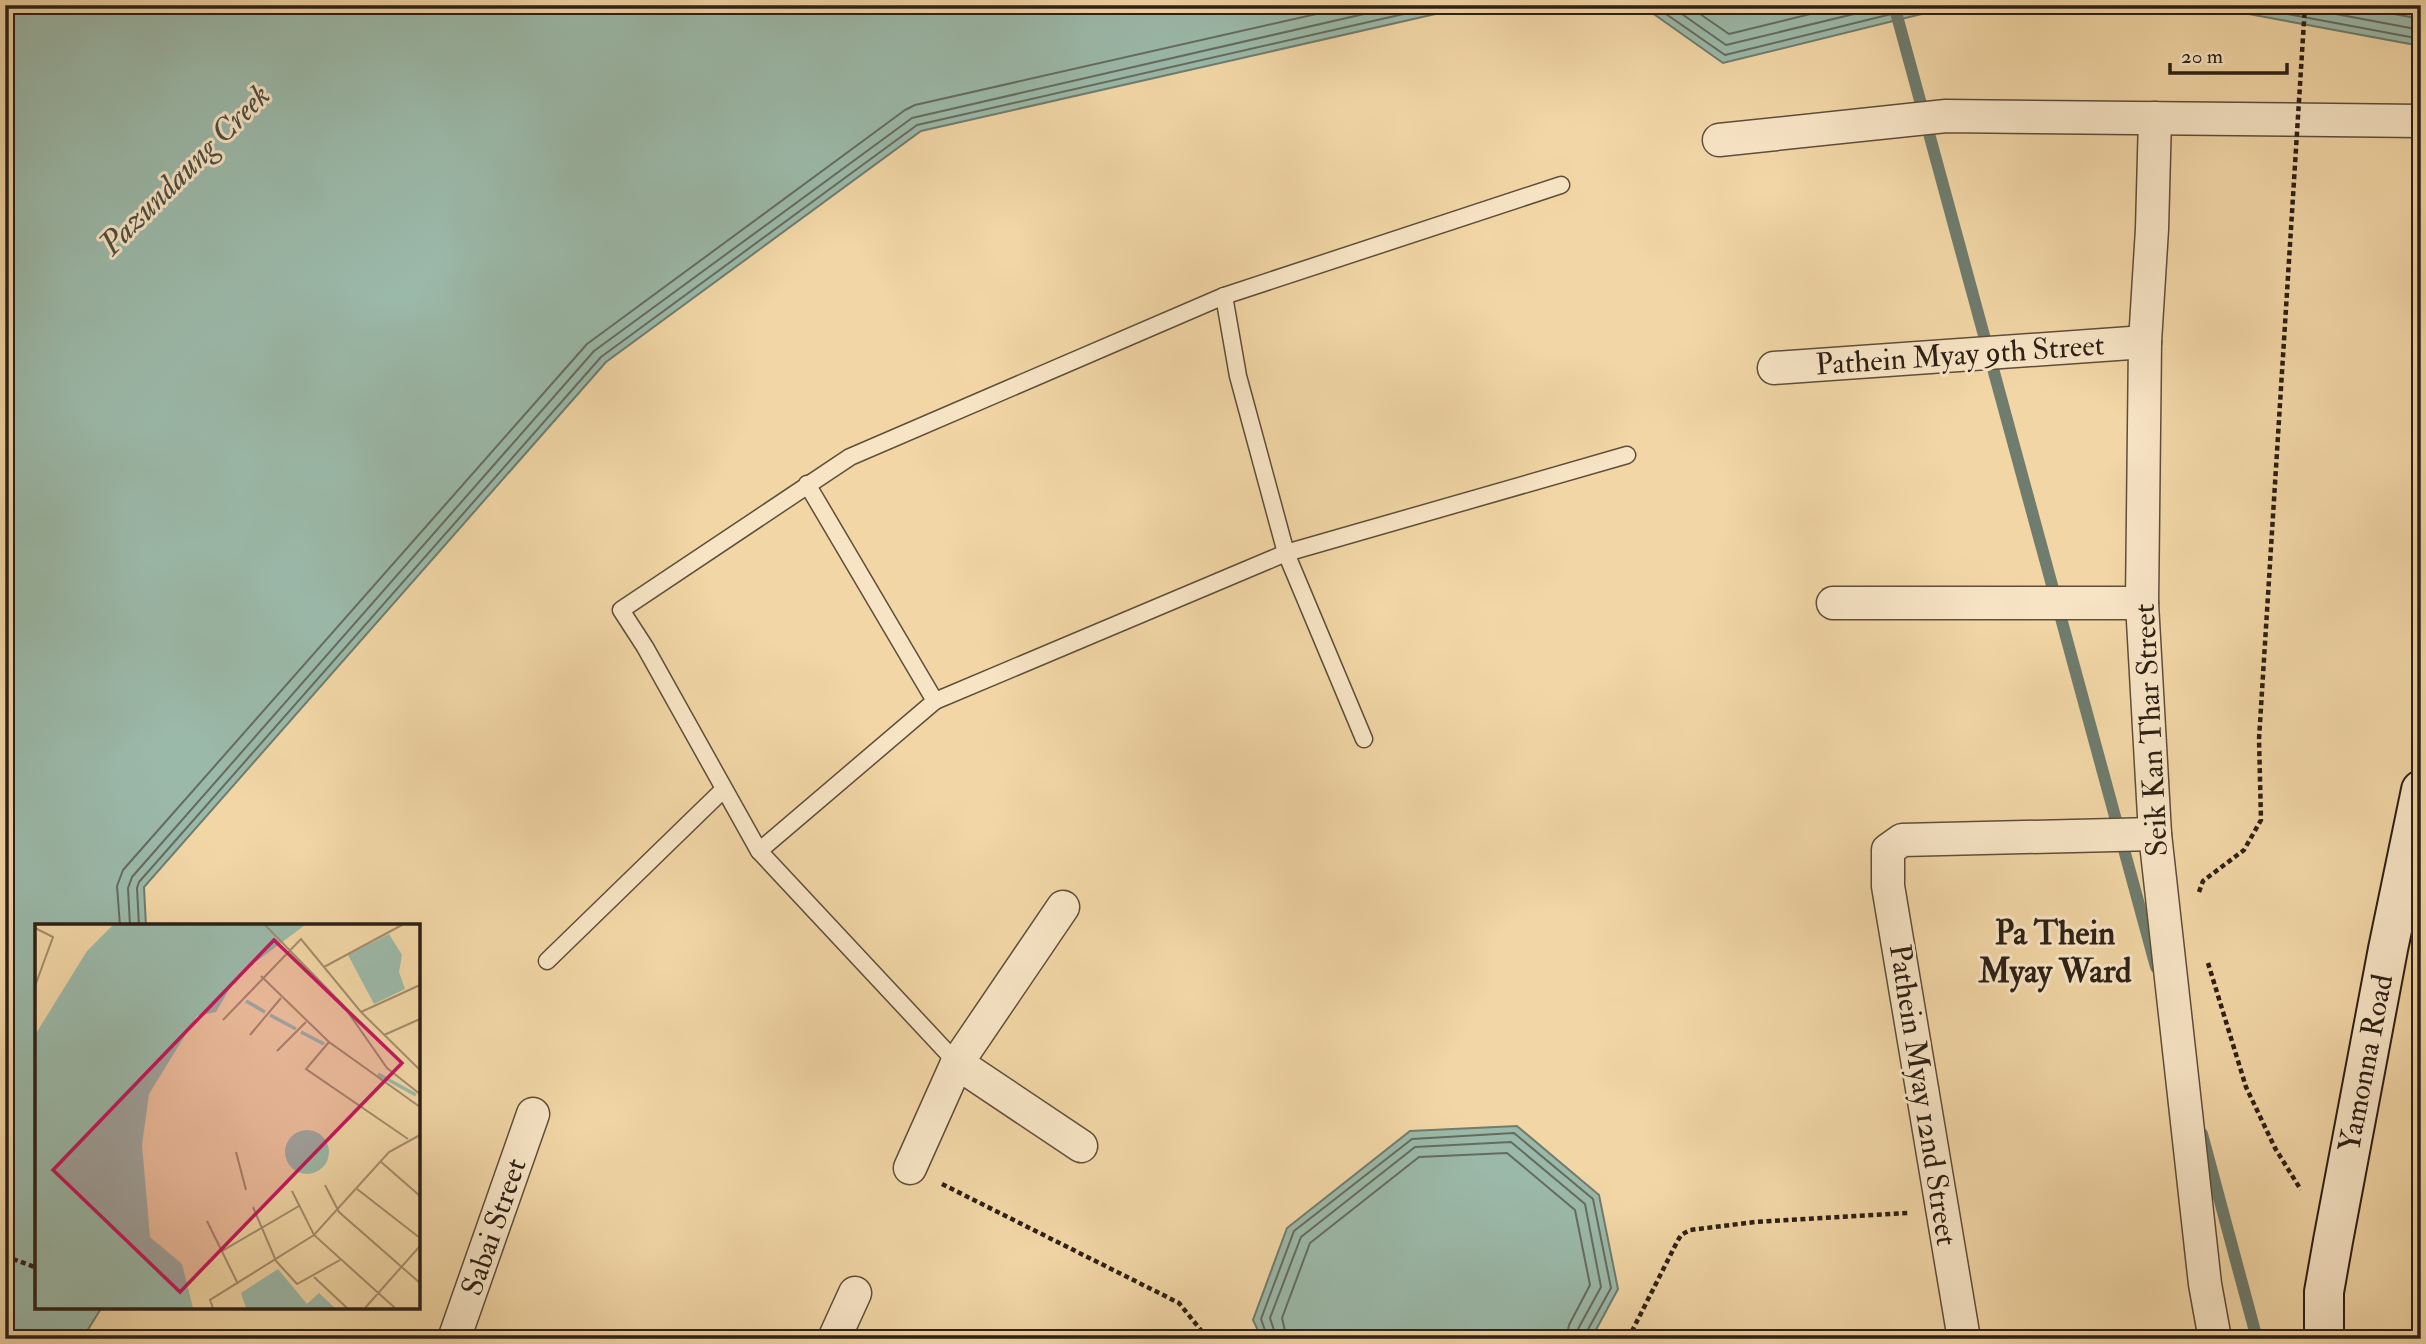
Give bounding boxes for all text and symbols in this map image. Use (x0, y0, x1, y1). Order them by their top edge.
scale bar (2170, 32, 2288, 76)
text: 20 m (2181, 43, 2223, 70)
water label: Pazundaung Creek (90, 76, 279, 265)
street label: Pathein Myay 9th Street (1814, 326, 2106, 384)
street label: Seik Kan Thar Street (2126, 602, 2176, 857)
district label: Pa Thein Myay Ward (1978, 913, 2132, 993)
inset map (35, 924, 420, 1309)
street label: Pathein Myay 12nd Street (1881, 942, 1965, 1249)
street label: Yamonna Road (2331, 971, 2401, 1155)
street label: Sabai Street (453, 1153, 535, 1300)

